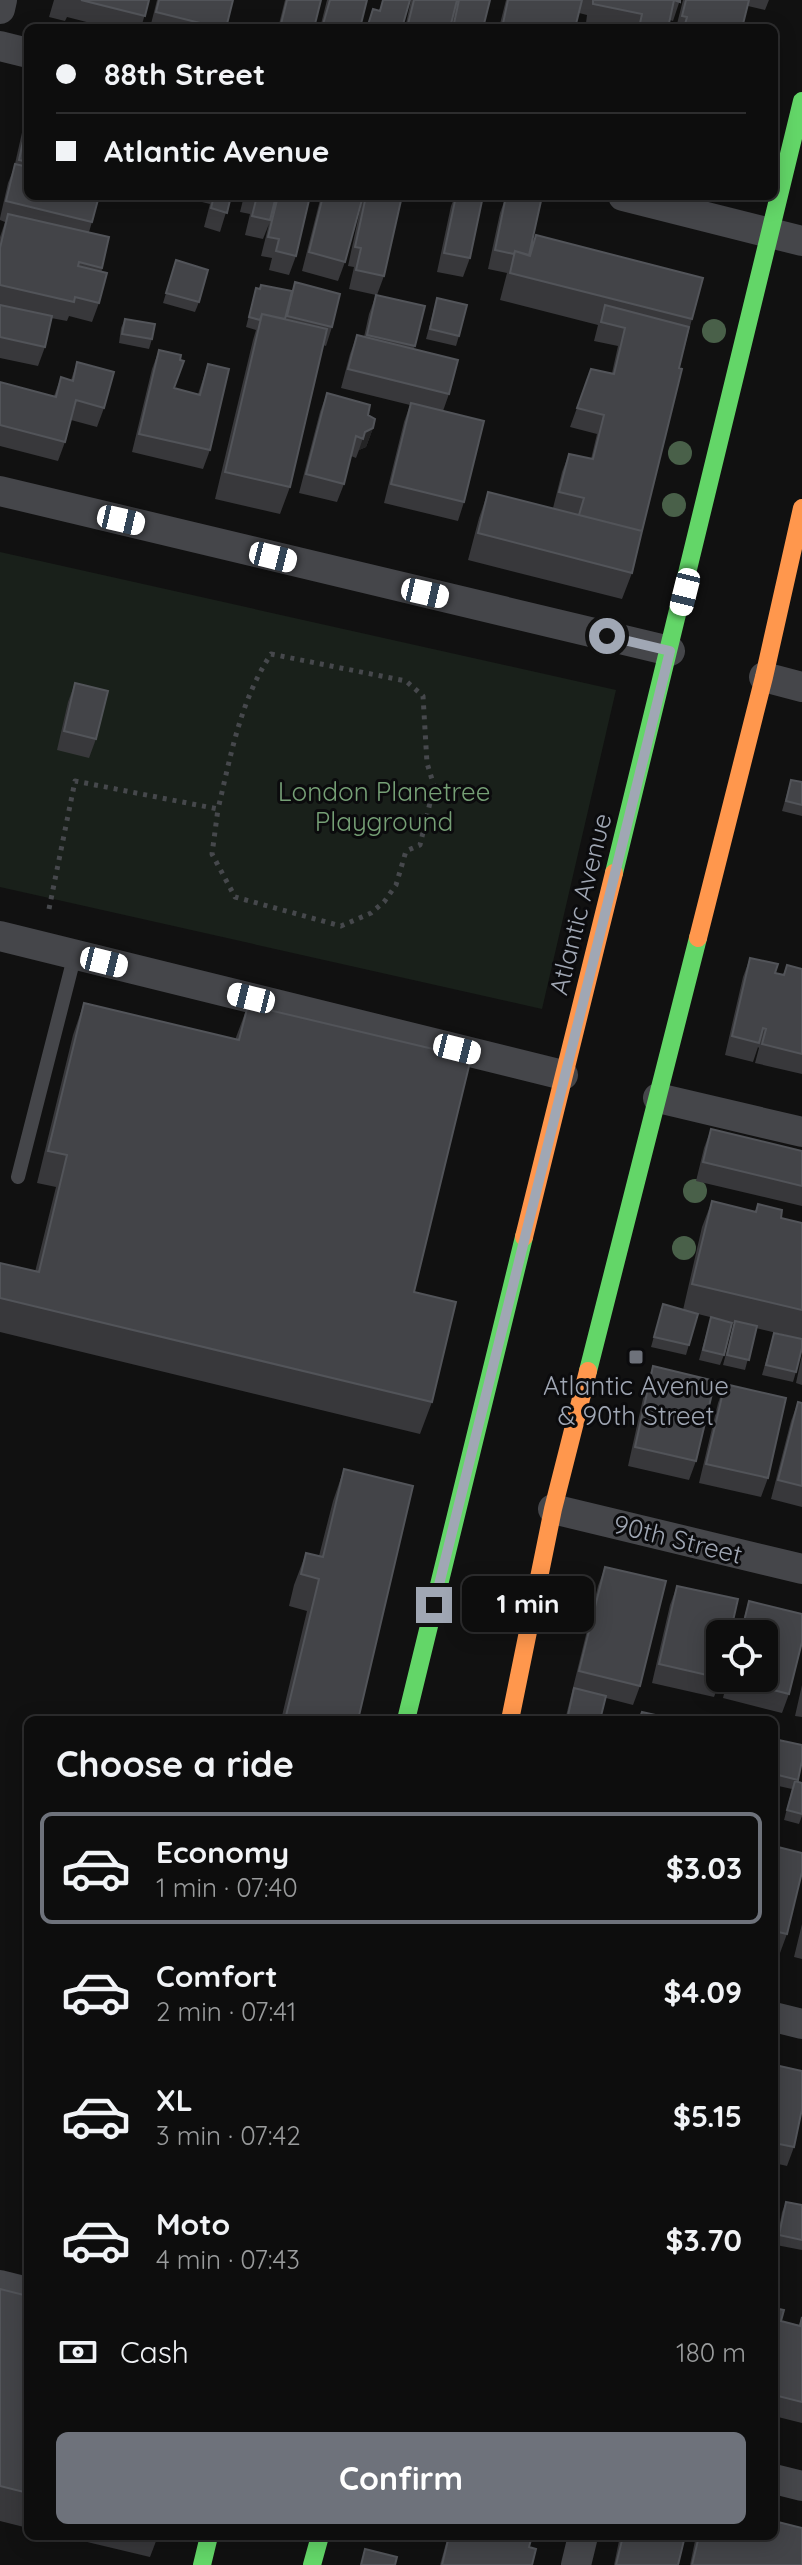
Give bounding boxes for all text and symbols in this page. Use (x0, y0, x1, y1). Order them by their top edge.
text: 88th Street (104, 55, 265, 93)
text: Atlantic Avenue (104, 132, 329, 170)
car (95, 503, 147, 537)
car (247, 540, 299, 574)
car (668, 566, 702, 618)
car (399, 576, 451, 610)
route start (589, 618, 625, 654)
park label: London Planetree Playground (278, 775, 490, 838)
street label: Atlantic Avenue (541, 810, 619, 998)
car (78, 945, 130, 979)
car (225, 981, 277, 1015)
car (431, 1032, 483, 1066)
marker: Atlantic Avenue & 90th Street (627, 1348, 645, 1366)
place label: Atlantic Avenue & 90th Street (543, 1369, 729, 1432)
street label: 90th Street (610, 1507, 746, 1571)
callout: 1 min (462, 1577, 594, 1633)
route end (416, 1587, 452, 1623)
text: 1 min (497, 1587, 560, 1620)
map controls (706, 1620, 778, 1692)
button: locate (706, 1620, 778, 1692)
text: Choose a ride (56, 1741, 294, 1786)
icon: car (60, 1832, 132, 1904)
text: Economy (156, 1833, 289, 1871)
text: $3.03 (666, 1849, 742, 1887)
text: 1 min · 07:40 (156, 1871, 298, 1904)
icon: car (60, 1956, 132, 2028)
text: Comfort (156, 1957, 277, 1995)
text: $4.09 (664, 1973, 742, 2011)
text: 2 min · 07:41 (156, 1995, 296, 2028)
icon: car (60, 2080, 132, 2152)
text: XL (156, 2081, 193, 2119)
text: $5.15 (673, 2097, 742, 2135)
text: 3 min · 07:42 (156, 2119, 301, 2152)
icon: car (60, 2204, 132, 2276)
text: Moto (156, 2205, 230, 2243)
text: $3.70 (666, 2221, 742, 2259)
text: 4 min · 07:43 (156, 2243, 300, 2276)
icon: cash (56, 2330, 100, 2374)
text: Cash (120, 2333, 189, 2371)
text: 180 m (676, 2336, 746, 2369)
button: Confirm (56, 2432, 746, 2524)

